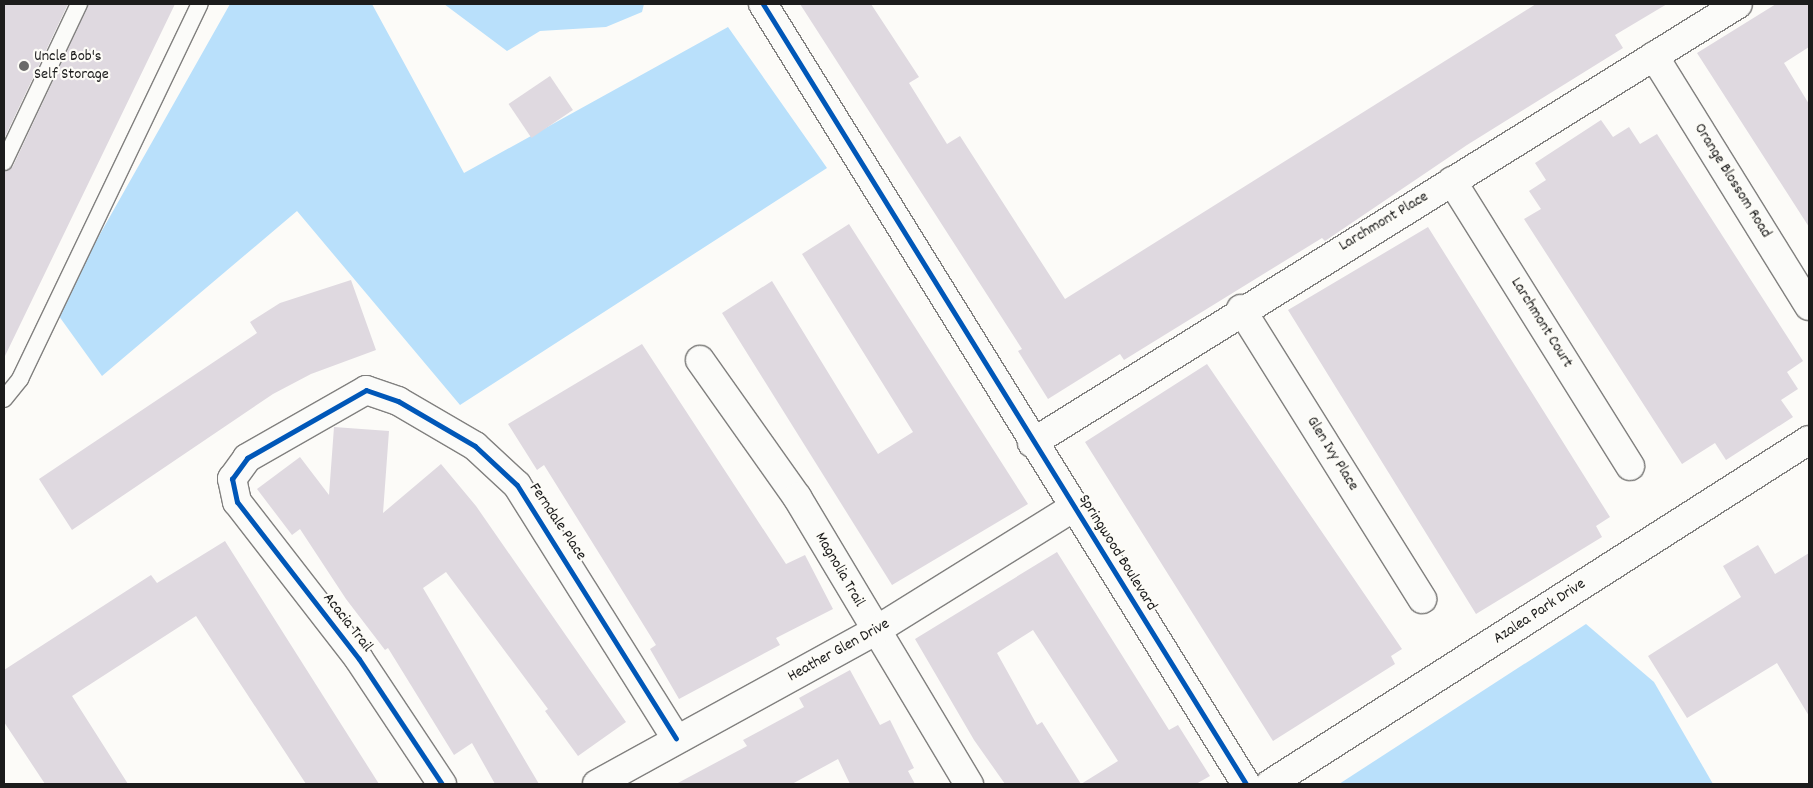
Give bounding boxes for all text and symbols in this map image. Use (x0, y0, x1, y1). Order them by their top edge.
place label: Uncle Bob's Self Storage (34, 47, 109, 85)
marker: Uncle Bob's Self Storage (18, 60, 30, 72)
street label: Orange Blossom Road (1689, 120, 1775, 242)
street label: Larchmont Place (1336, 188, 1432, 256)
street label: Larchmont Court (1506, 274, 1576, 372)
street label: Glen Ivy Place (1302, 413, 1362, 495)
street label: Ferndale Place (524, 480, 590, 564)
street label: Springwood Boulevard (1073, 491, 1161, 615)
street label: Magnolia Trail (810, 529, 868, 611)
street label: Azalea Park Drive (1490, 575, 1590, 649)
street label: Acacia Trail (318, 590, 376, 656)
street label: Heather Glen Drive (785, 615, 893, 687)

